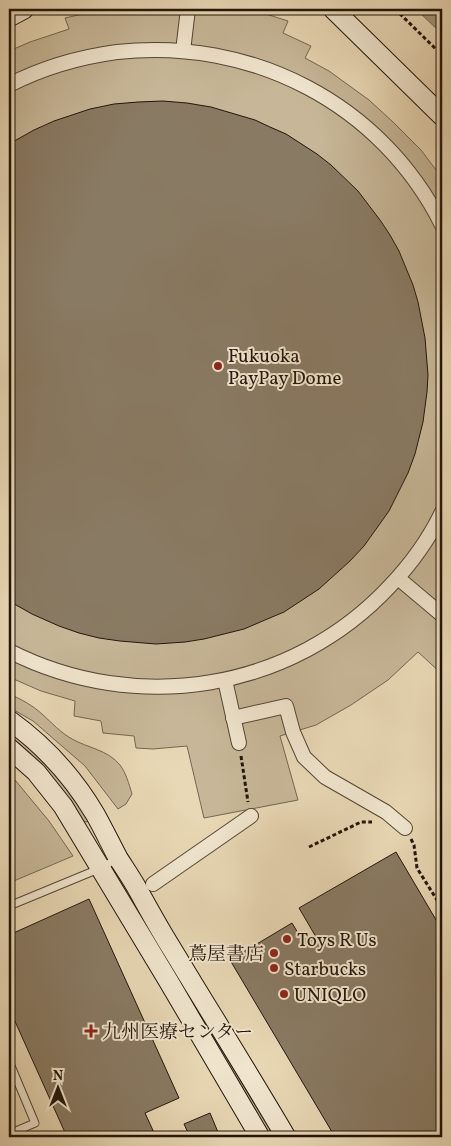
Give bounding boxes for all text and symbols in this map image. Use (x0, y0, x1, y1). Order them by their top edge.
place label: Fukuoka PayPay Dome (228, 344, 341, 392)
marker: Fukuoka PayPay Dome (212, 360, 224, 372)
place label: Toys R Us (297, 928, 377, 954)
marker: Toys R Us (281, 933, 293, 945)
place label: 蔦屋書店 (188, 942, 264, 968)
marker: 蔦屋書店 (268, 947, 280, 959)
place label: Starbucks (284, 957, 366, 983)
marker: Starbucks (268, 962, 280, 974)
place label: UNIQLO (294, 983, 366, 1009)
marker: UNIQLO (278, 988, 290, 1000)
place label: 九州医療センター (102, 1020, 253, 1046)
marker: 九州医療センター (84, 1024, 98, 1038)
north arrow (32, 1064, 82, 1114)
text: N (53, 1067, 63, 1086)

